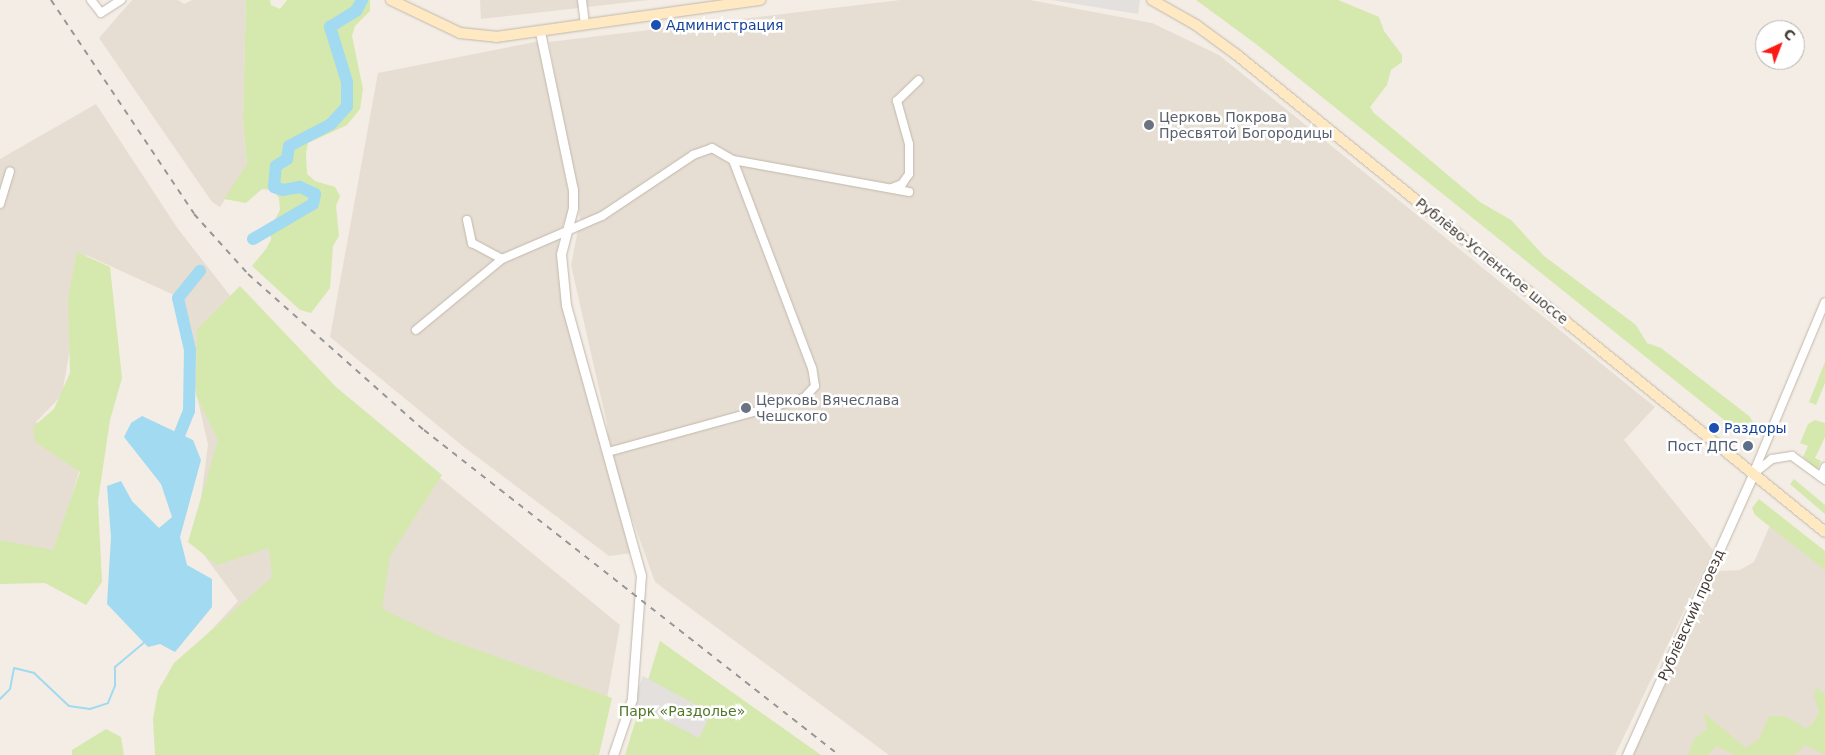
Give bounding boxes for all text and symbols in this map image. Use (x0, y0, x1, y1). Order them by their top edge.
place label: Администрация (666, 17, 784, 33)
marker: Администрация (650, 19, 662, 31)
north arrow (1755, 20, 1805, 70)
text: С (1780, 25, 1799, 44)
place label: Церковь Покрова Пресвятой Богородицы (1159, 109, 1333, 142)
marker: Церковь Покрова Пресвятой Богородицы (1143, 119, 1155, 131)
street label: Рублёво-Успенское шоссе (1412, 194, 1572, 328)
place label: Церковь Вячеслава Чешского (756, 392, 899, 424)
marker: Церковь Вячеслава Чешского (740, 402, 752, 414)
place label: Раздоры (1724, 420, 1787, 436)
marker: Раздоры (1708, 422, 1720, 434)
place label: Пост ДПС (1667, 438, 1738, 454)
marker: Пост ДПС (1742, 440, 1754, 452)
street label: Рублёвский проезд (1654, 547, 1728, 683)
park label: Парк «Раздолье» (619, 703, 745, 719)

